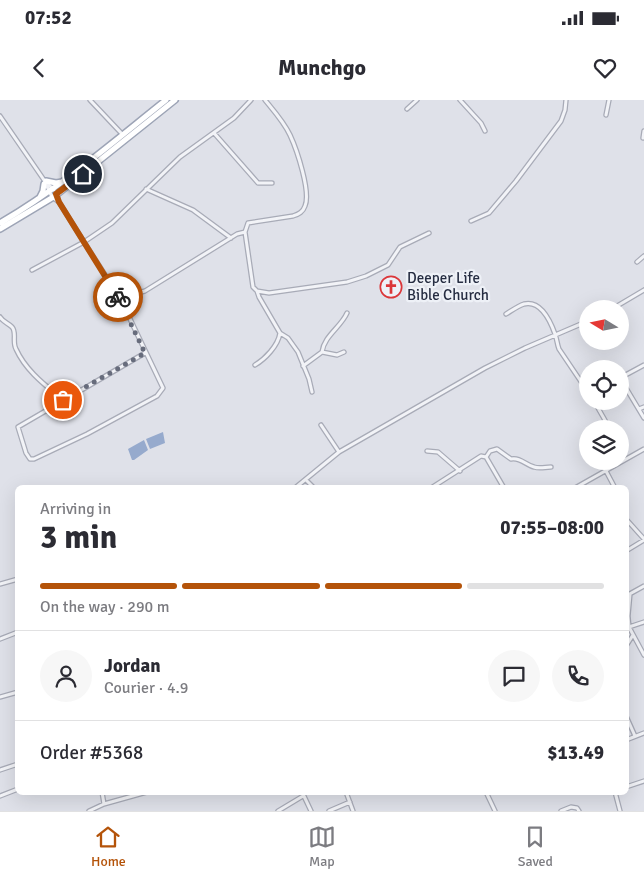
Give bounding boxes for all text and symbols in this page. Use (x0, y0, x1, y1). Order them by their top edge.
text: 07:52 (25, 6, 72, 30)
icon: back (25, 54, 53, 82)
text: Munchgo (278, 54, 366, 81)
icon: heart (591, 54, 619, 82)
pin (62, 153, 104, 195)
icon: home (69, 160, 97, 188)
place label: Deeper Life Bible Church (407, 269, 489, 304)
courier (93, 272, 143, 322)
church icon: Deeper Life Bible Church (379, 275, 403, 299)
icon: bike (104, 283, 132, 311)
north arrow (579, 300, 629, 350)
map controls (579, 300, 629, 470)
button: locate (579, 360, 629, 410)
pin (42, 379, 84, 421)
icon: bag (49, 386, 77, 414)
button: layers (579, 420, 629, 470)
text: Arriving in (40, 499, 111, 519)
text: 07:55–08:00 (500, 516, 604, 540)
text: 3 min (40, 518, 117, 557)
text: On the way · 290 m (40, 597, 170, 617)
button: person (40, 650, 92, 702)
button: chat (488, 650, 540, 702)
button: phone (552, 650, 604, 702)
text: Jordan (104, 654, 161, 678)
text: Courier · 4.9 (104, 678, 188, 698)
text: Order #5368 (40, 741, 143, 765)
text: $13.49 (547, 741, 604, 765)
tab: Home (91, 823, 126, 870)
tab: Map (308, 823, 336, 870)
tab: Saved (518, 823, 553, 870)

